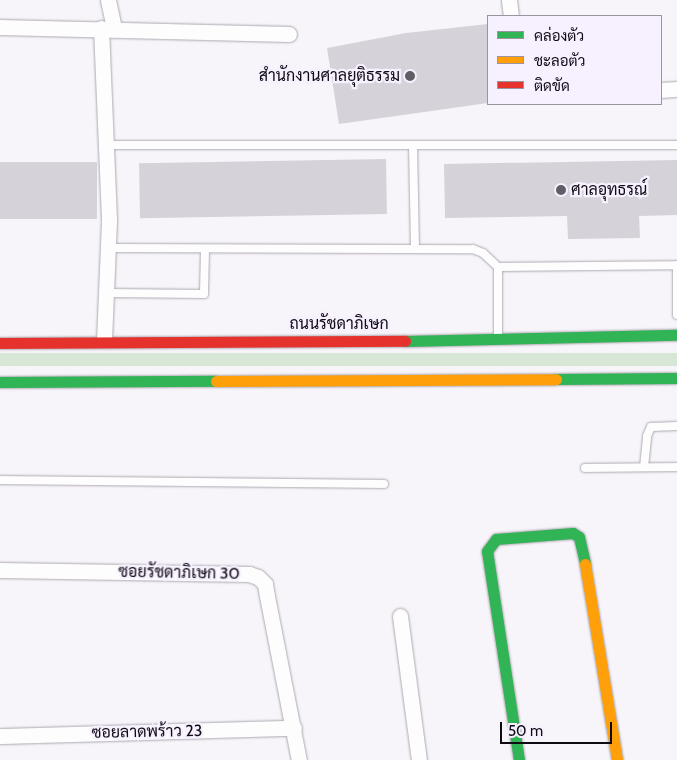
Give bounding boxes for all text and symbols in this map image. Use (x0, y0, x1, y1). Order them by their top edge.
legend (487, 15, 662, 105)
text: คล่องตัว (534, 27, 584, 45)
text: ชะลอตัว (534, 52, 585, 70)
place label: สำนักงานศาลยุติธรรม (259, 66, 400, 86)
marker: สำนักงานศาลยุติธรรม (404, 70, 416, 82)
text: ติดขัด (534, 77, 570, 95)
place label: ศาลอุทธรณ์ (571, 180, 647, 200)
marker: ศาลอุทธรณ์ (555, 184, 567, 196)
street label: ถนนรัชดาภิเษก (289, 314, 389, 334)
street label: ซอยรัชดาภิเษก 30 (118, 562, 240, 584)
scale bar (502, 712, 614, 744)
street label: ซอยลาดพร้าว 23 (91, 721, 203, 743)
text: 50 m (508, 722, 543, 740)

